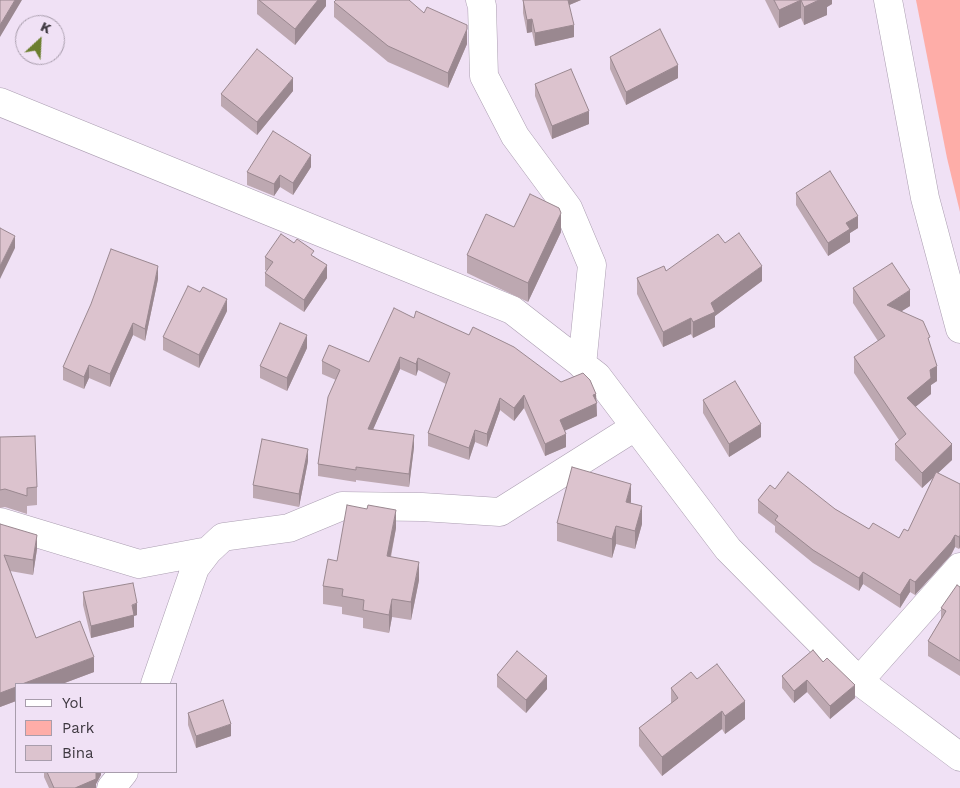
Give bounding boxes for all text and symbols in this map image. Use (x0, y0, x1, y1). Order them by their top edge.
north arrow (15, 15, 65, 65)
text: K (38, 18, 54, 37)
legend (15, 683, 178, 773)
text: Yol (62, 694, 83, 712)
text: Park (62, 719, 94, 737)
text: Bina (62, 744, 94, 762)

